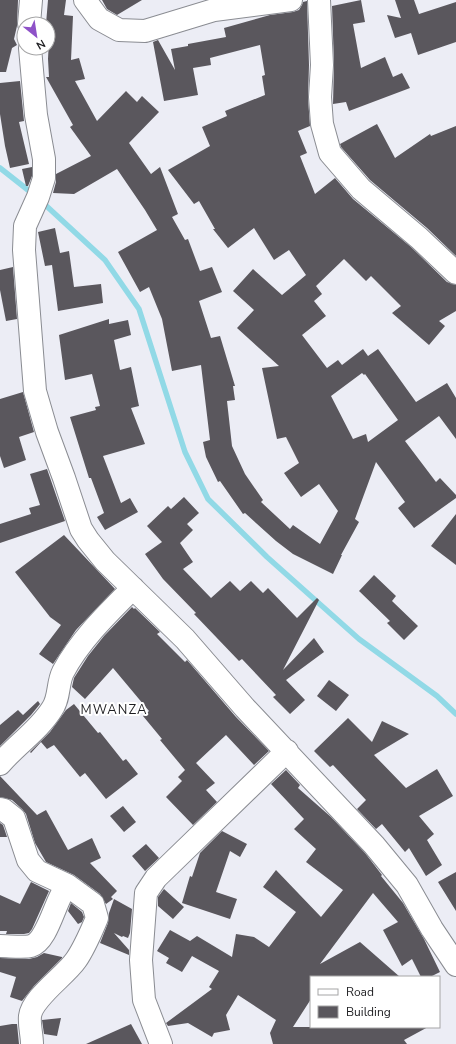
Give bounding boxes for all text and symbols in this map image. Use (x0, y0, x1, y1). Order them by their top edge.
north arrow (16, 16, 56, 56)
text: N (33, 36, 48, 53)
district label: MWANZA (81, 701, 147, 719)
legend (310, 976, 440, 1028)
text: Road (346, 984, 374, 1000)
text: Building (346, 1004, 391, 1020)

